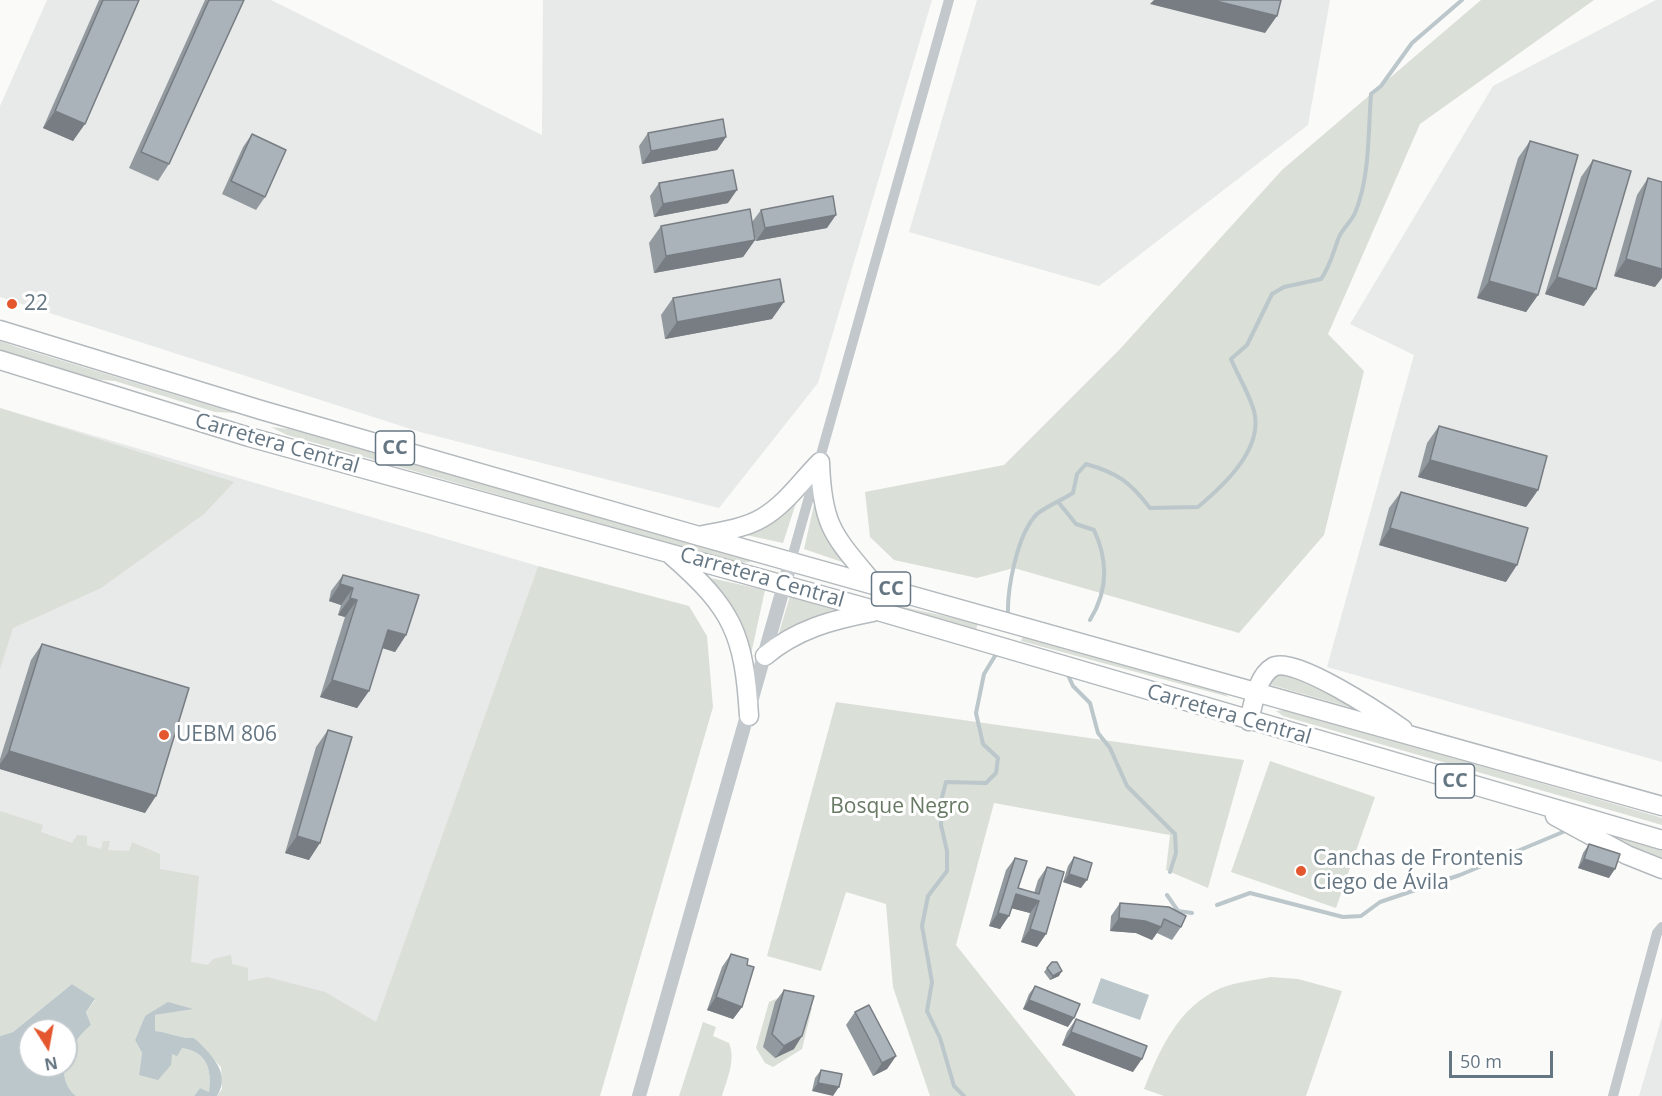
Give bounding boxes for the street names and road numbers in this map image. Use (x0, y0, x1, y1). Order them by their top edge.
street label: Carretera Central (192, 408, 362, 480)
road number: CC (376, 431, 414, 465)
street label: Carretera Central (677, 542, 847, 614)
road number: CC (872, 572, 910, 606)
street label: Carretera Central (1144, 679, 1314, 751)
road number: CC (1436, 764, 1474, 798)

